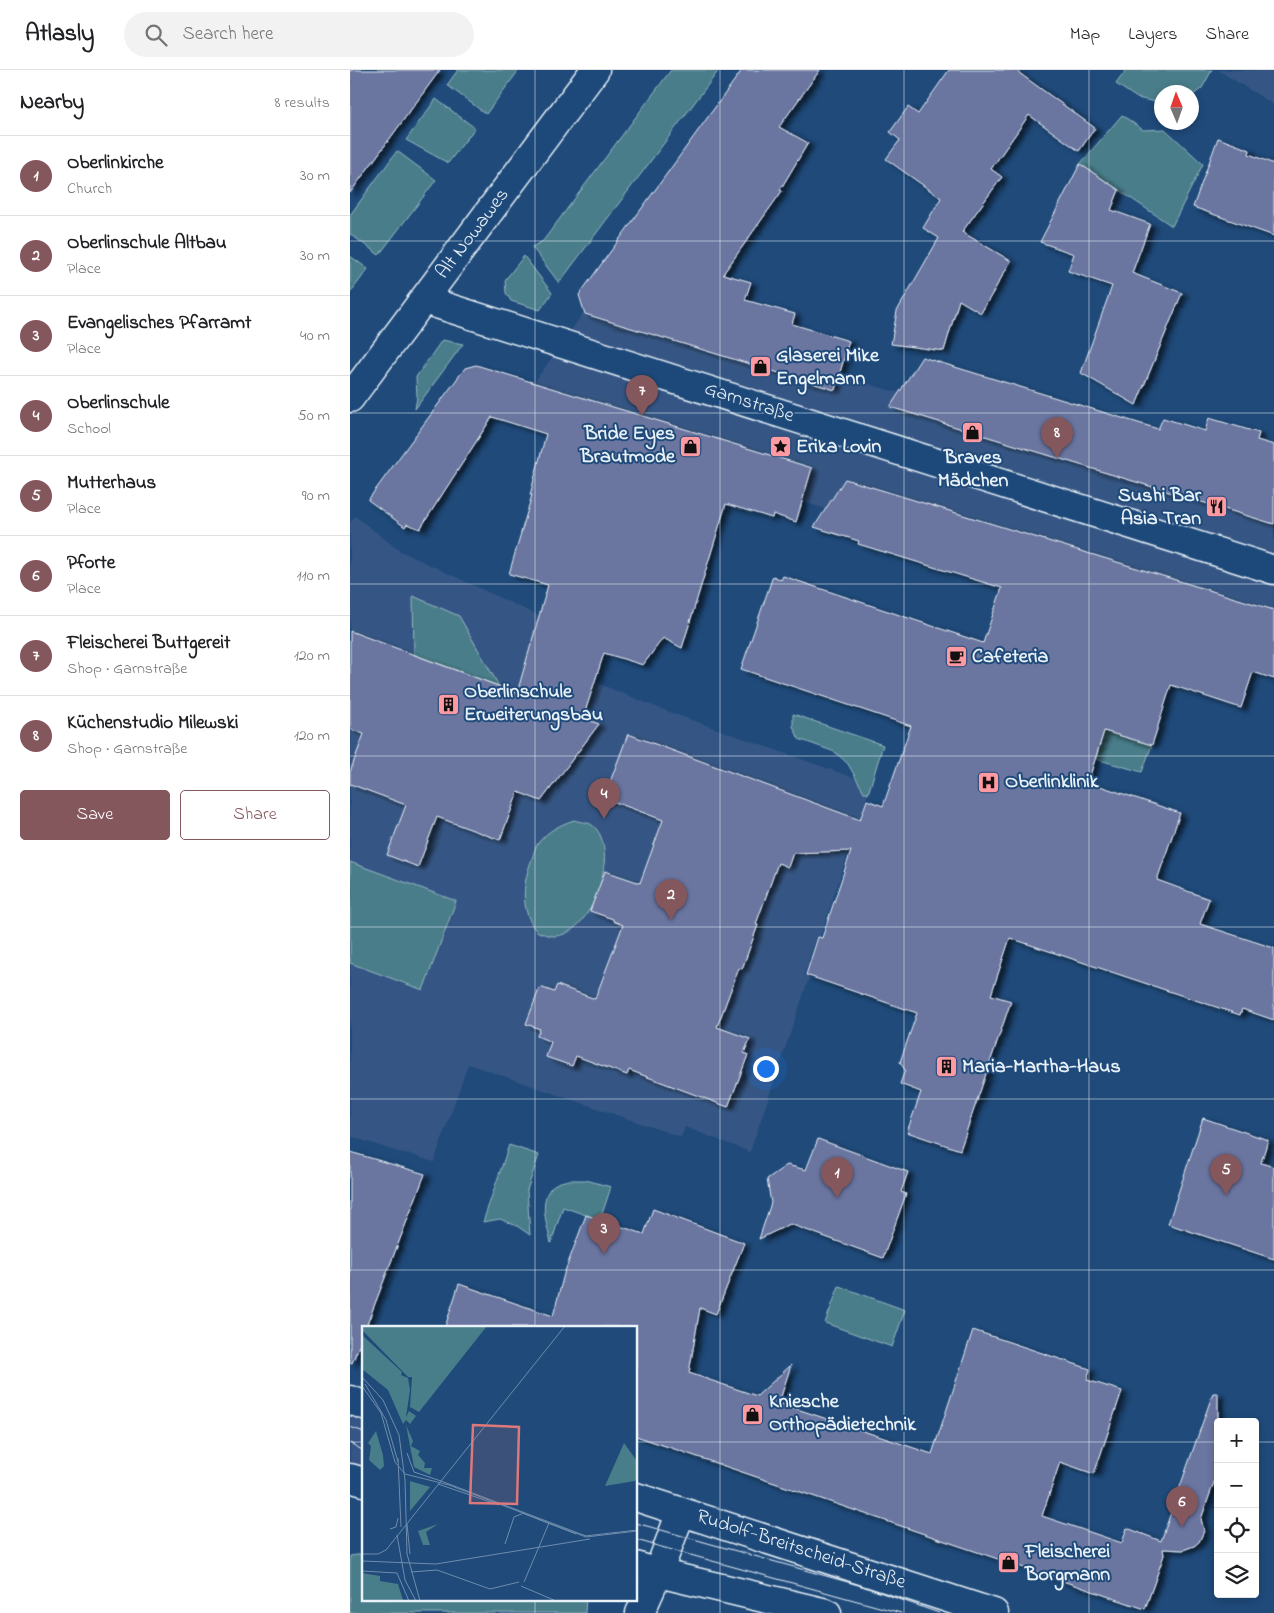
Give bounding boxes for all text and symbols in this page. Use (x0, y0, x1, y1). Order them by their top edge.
search box (124, 12, 474, 57)
text: Atlasly (25, 17, 94, 52)
icon: search (142, 21, 170, 49)
text: Search here (182, 21, 273, 48)
text: Map (1070, 22, 1100, 48)
text: Layers (1128, 22, 1178, 48)
text: Share (1206, 22, 1249, 48)
north arrow (1154, 85, 1199, 130)
text: Nearby (20, 88, 84, 118)
text: 8 results (274, 91, 330, 115)
text: Oberlinkirche (67, 150, 164, 177)
text: 1 (33, 164, 39, 188)
text: 30 m (300, 164, 330, 188)
text: Church (67, 177, 112, 201)
street label: Alt Nowawes (429, 182, 517, 286)
text: Oberlinschule Altbau (67, 230, 227, 257)
text: 2 (32, 244, 40, 268)
text: 30 m (300, 244, 330, 268)
text: Place (67, 257, 101, 281)
text: Evangelisches Pfarramt (67, 310, 251, 337)
text: 3 (33, 324, 39, 348)
text: 40 m (300, 324, 330, 348)
text: Place (67, 337, 101, 361)
place label: Glaserei Mike Engelmann (776, 342, 880, 395)
shop icon: Glaserei Mike Engelmann (748, 355, 772, 379)
pin: 7 (626, 375, 658, 416)
street label: Garnstraße (700, 375, 798, 431)
text: Oberlinschule (67, 390, 170, 417)
text: 4 (33, 404, 39, 428)
text: 50 m (298, 404, 330, 428)
text: School (67, 417, 111, 441)
pin: 8 (1041, 417, 1073, 458)
place label: Bride Eyes Brautmode (579, 420, 676, 472)
shop icon: Braves Mädchen (961, 420, 985, 444)
place label: Erika Lovin (796, 433, 882, 462)
shop icon: Bride Eyes Brautmode (679, 434, 703, 458)
place icon: Erika Lovin (768, 435, 792, 459)
place label: Braves Mädchen (938, 444, 1008, 496)
text: Mutterhaus (67, 470, 156, 497)
place label: Sushi Bar Asia Tran (1118, 482, 1202, 534)
text: 5 (31, 484, 41, 508)
text: 90 m (302, 484, 330, 508)
restaurant icon: Sushi Bar Asia Tran (1205, 495, 1229, 519)
text: Place (67, 497, 101, 521)
text: Pforte (67, 550, 115, 577)
text: 6 (32, 564, 40, 588)
text: 110 m (296, 564, 330, 588)
text: Place (67, 577, 101, 601)
text: Fleischerei Buttgereit (67, 630, 230, 657)
place label: Cafeteria (972, 643, 1048, 672)
text: 7 (33, 644, 39, 668)
text: 120 m (294, 644, 330, 668)
cafe icon: Cafeteria (944, 645, 968, 669)
text: Shop · Garnstraße (67, 657, 187, 681)
place label: Oberlinschule Erweiterungsbau (464, 678, 603, 731)
building icon: Oberlinschule Erweiterungsbau (436, 692, 460, 716)
text: Küchenstudio Milewski (67, 710, 239, 737)
text: 8 (33, 724, 39, 748)
text: 120 m (294, 724, 330, 748)
text: Shop · Garnstraße (67, 737, 187, 761)
place label: Oberlinklinik (1005, 768, 1100, 797)
hospital icon: Oberlinklinik (977, 770, 1001, 794)
pin: 4 (588, 778, 620, 819)
button: Save (20, 790, 170, 840)
button: Share (180, 790, 330, 840)
pin: 2 (655, 879, 687, 920)
place label: Maria-Martha-Haus (962, 1053, 1121, 1082)
building icon: Maria-Martha-Haus (934, 1055, 958, 1079)
your location (753, 1056, 779, 1082)
pin: 5 (1210, 1154, 1242, 1195)
pin: 1 (821, 1157, 853, 1198)
pin: 3 (588, 1213, 620, 1254)
inset map (362, 1326, 638, 1600)
place label: Kniesche Orthopädietechnik (769, 1388, 917, 1440)
shop icon: Kniesche Orthopädietechnik (741, 1402, 765, 1426)
map controls (1214, 1418, 1259, 1598)
button: + (1214, 1418, 1259, 1463)
button: − (1214, 1463, 1259, 1508)
pin: 6 (1166, 1486, 1198, 1527)
street label: Rudolf-Breitscheid-Straße (693, 1502, 909, 1598)
button: locate (1214, 1508, 1259, 1553)
place label: Fleischerei Borgmann (1024, 1538, 1111, 1591)
shop icon: Fleischerei Borgmann (997, 1551, 1021, 1575)
button: layers (1214, 1553, 1259, 1598)

